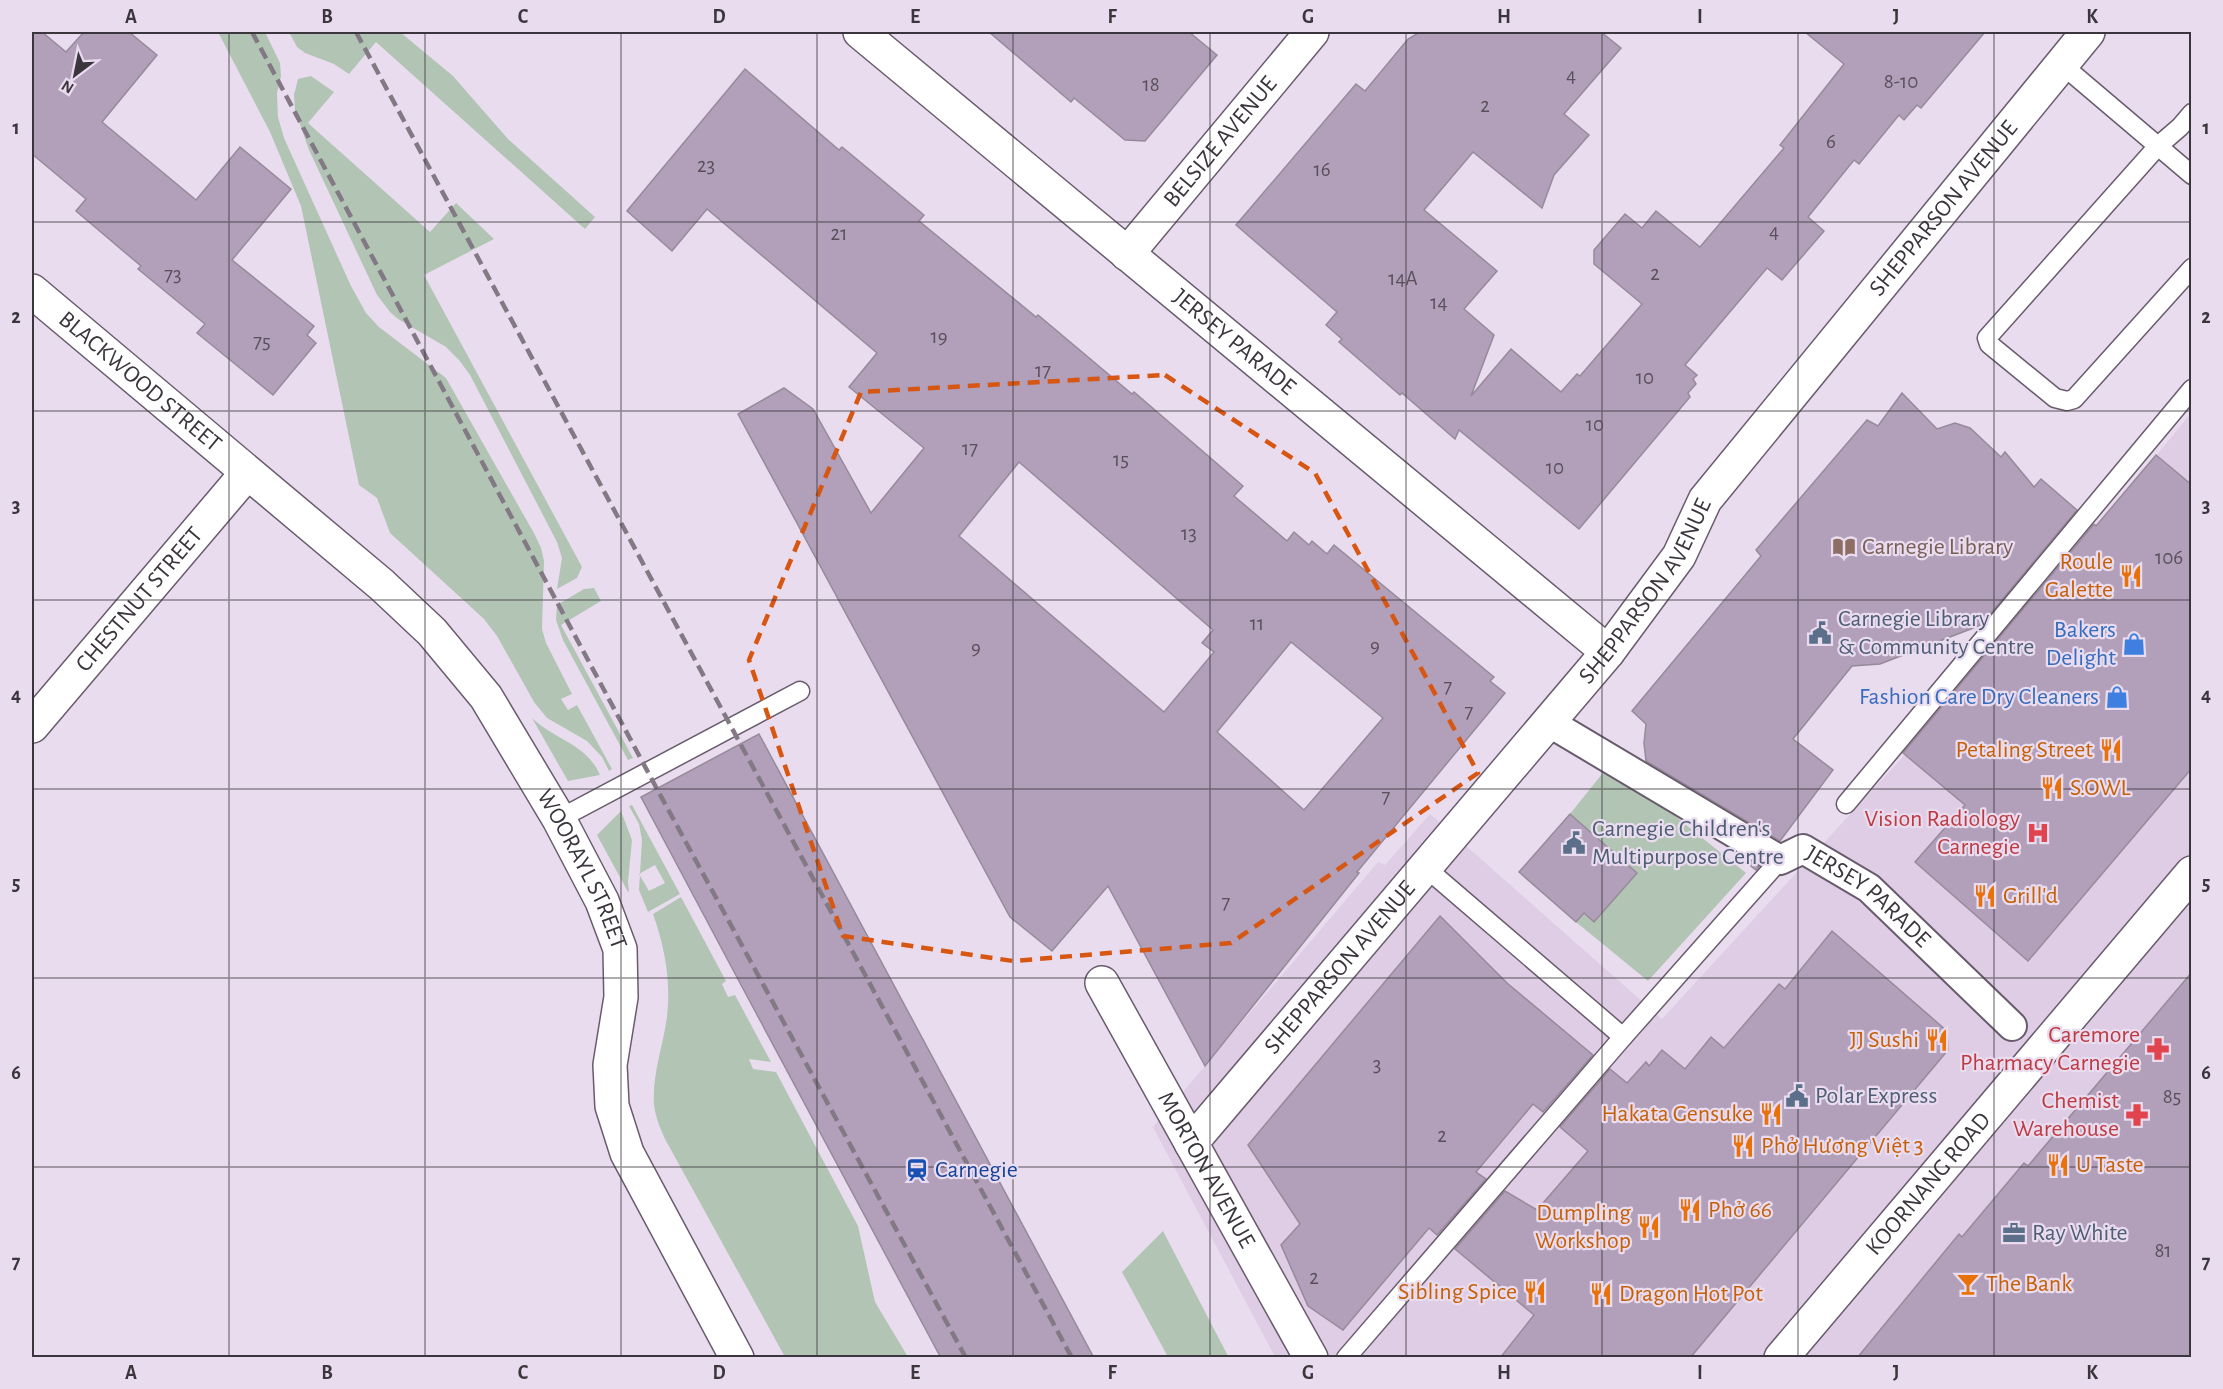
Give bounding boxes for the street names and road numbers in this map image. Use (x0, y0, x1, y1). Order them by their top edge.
street label: BELSIZE AVENUE (1159, 72, 1282, 212)
street label: SHEPPARSON AVENUE (1865, 116, 2022, 301)
street label: JERSEY PARADE (1168, 285, 1300, 400)
street label: BLACKWOOD STREET (54, 307, 226, 457)
street label: SHEPPARSON AVENUE (1575, 495, 1716, 688)
street label: CHESTNUT STREET (72, 522, 208, 676)
street label: WOORAYL STREET (532, 785, 631, 953)
street label: JERSEY PARADE (1801, 841, 1935, 952)
street label: SHEPPARSON AVENUE (1260, 876, 1420, 1059)
street label: MORTON AVENUE (1153, 1088, 1259, 1252)
street label: KOORNANG ROAD (1862, 1108, 1995, 1260)

